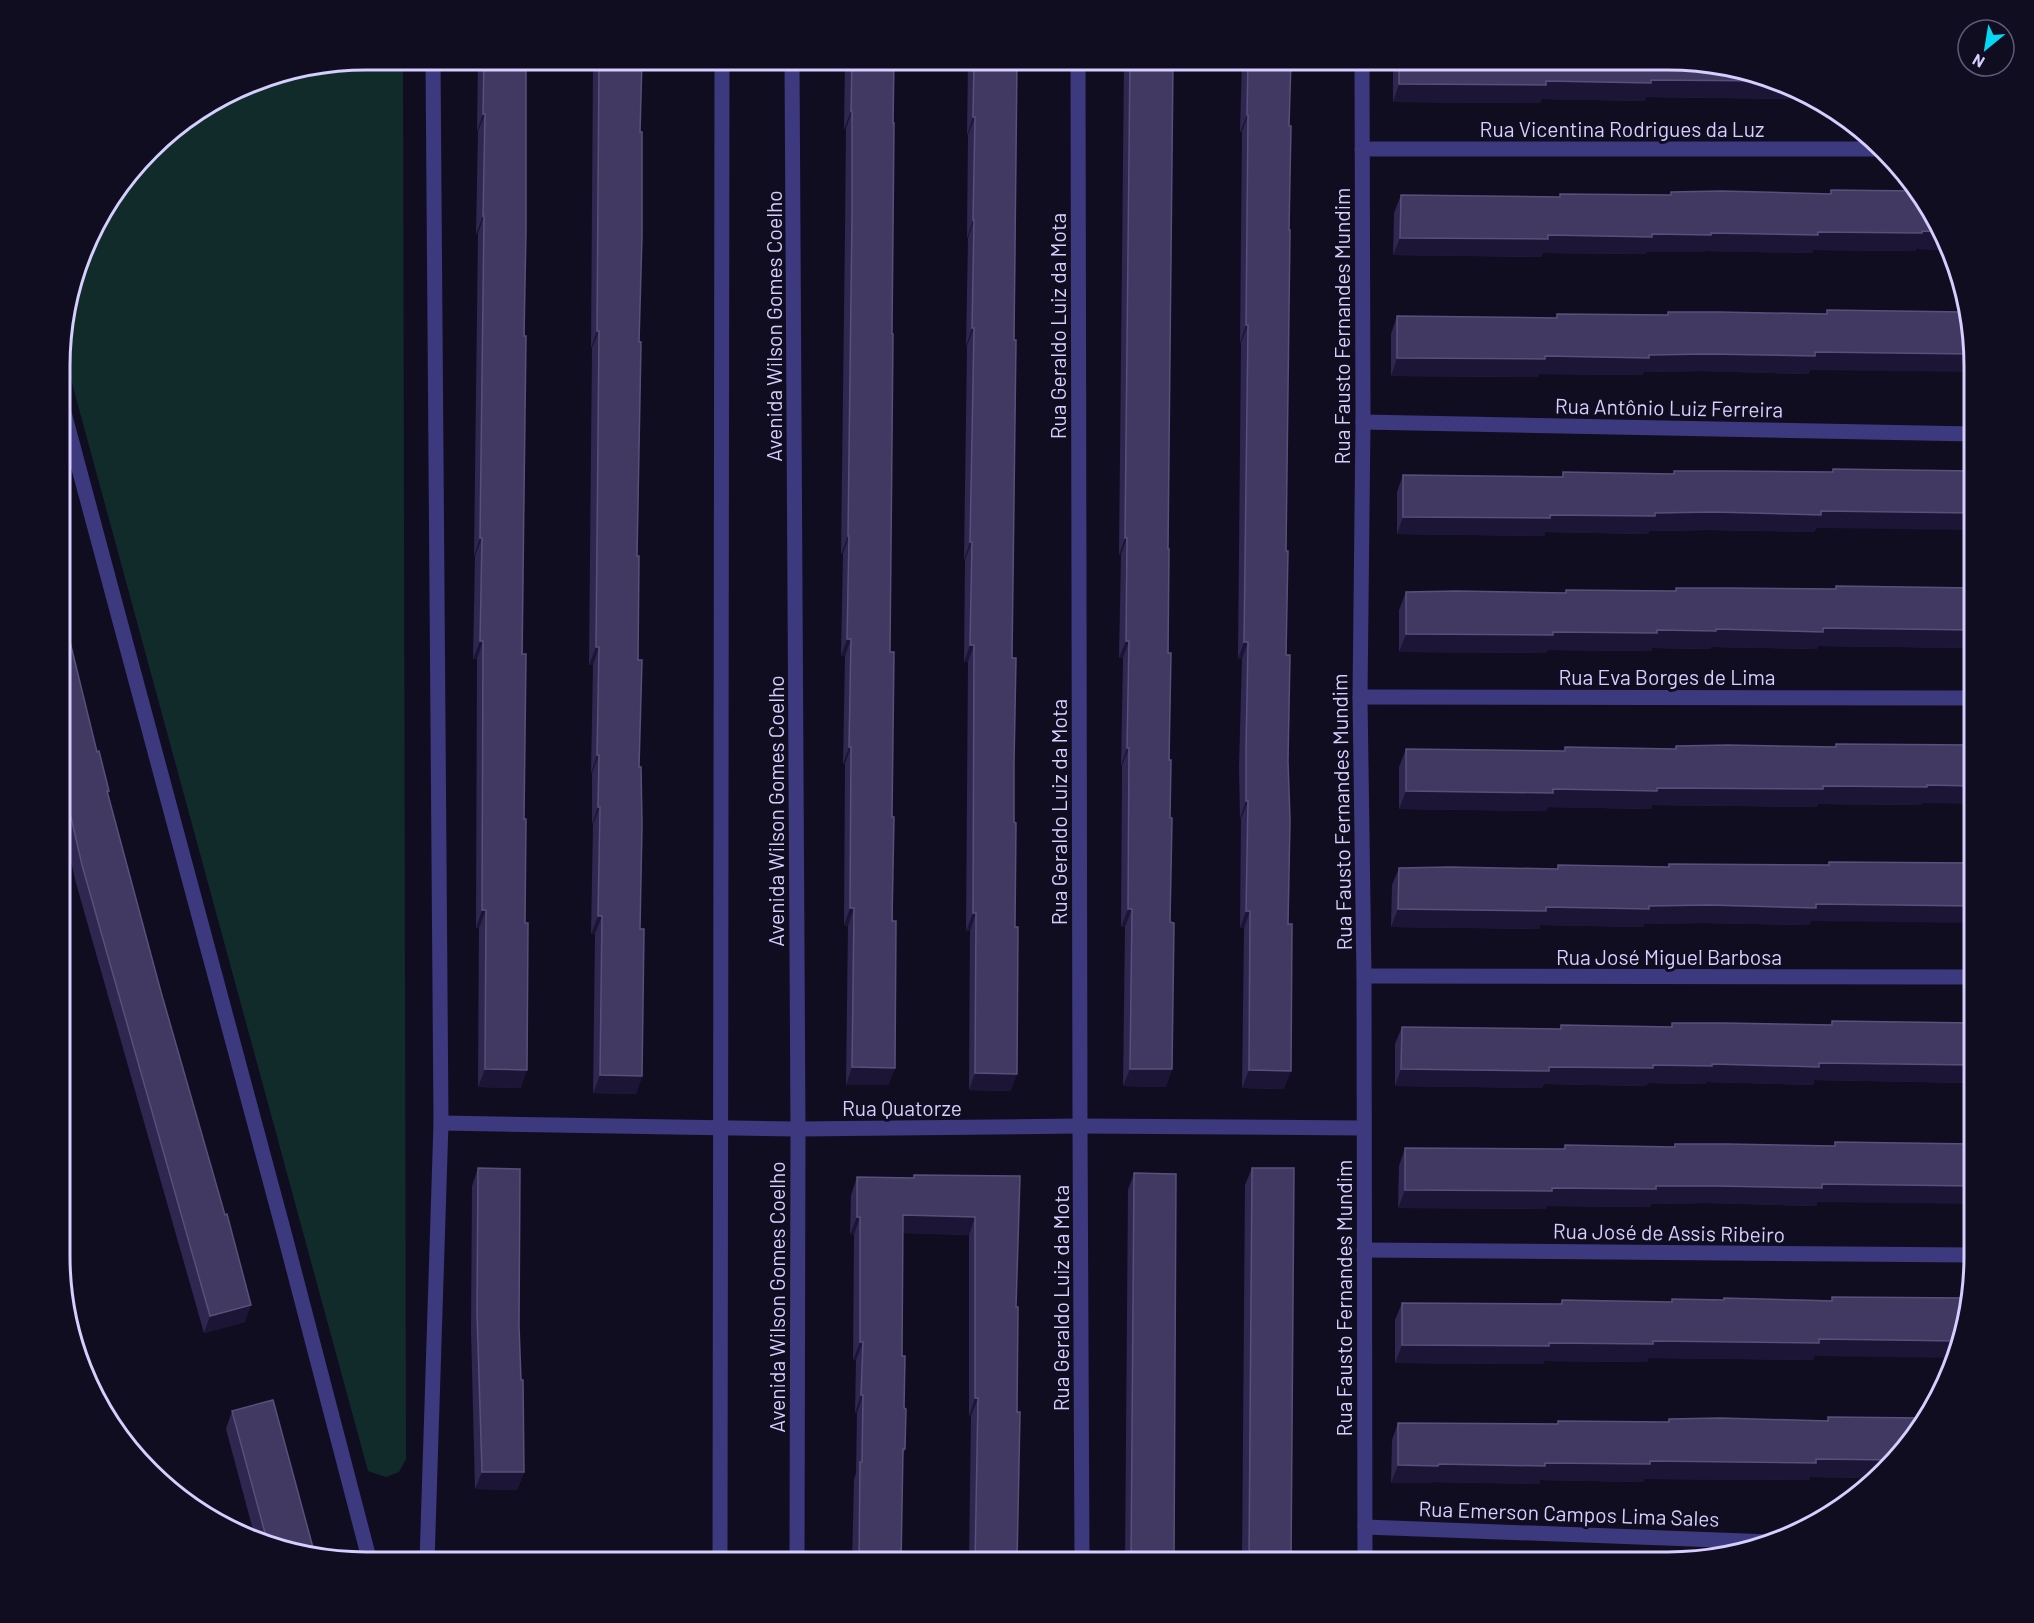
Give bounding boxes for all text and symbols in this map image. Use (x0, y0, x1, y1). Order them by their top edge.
north arrow (1956, 18, 2016, 78)
text: N (1969, 51, 1988, 72)
street label: Rua Vicentina Rodrigues da Luz (1480, 116, 1764, 141)
street label: Rua Fausto Fernandes Mundim (1329, 188, 1354, 464)
street label: Avenida Wilson Gomes Coelho (761, 190, 786, 462)
street label: Rua Geraldo Luiz da Mota (1045, 213, 1070, 439)
street label: Rua Antônio Luiz Ferreira (1555, 393, 1783, 421)
street label: Rua Eva Borges de Lima (1558, 664, 1776, 689)
street label: Rua Fausto Fernandes Mundim (1326, 673, 1356, 951)
street label: Avenida Wilson Gomes Coelho (763, 675, 788, 947)
street label: Rua Geraldo Luiz da Mota (1046, 699, 1071, 925)
street label: Rua José Miguel Barbosa (1556, 944, 1782, 969)
street label: Rua Quatorze (842, 1095, 962, 1120)
street label: Rua Fausto Fernandes Mundim (1331, 1160, 1356, 1436)
street label: Avenida Wilson Gomes Coelho (764, 1161, 789, 1433)
street label: Rua Geraldo Luiz da Mota (1048, 1185, 1073, 1411)
street label: Rua José de Assis Ribeiro (1553, 1217, 1785, 1247)
street label: Rua Emerson Campos Lima Sales (1418, 1495, 1720, 1531)

